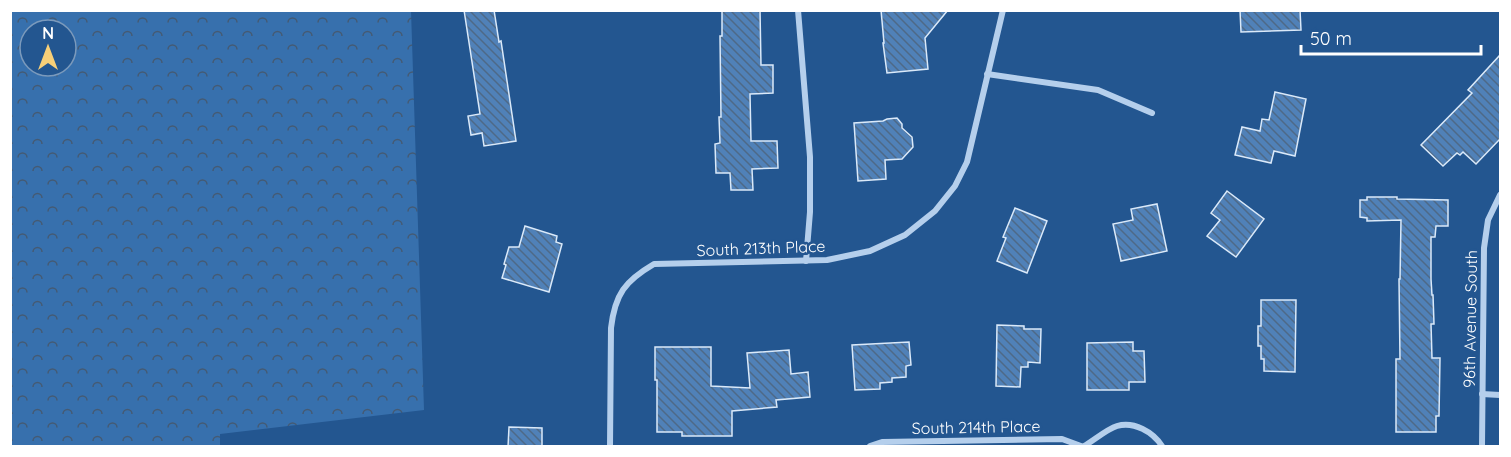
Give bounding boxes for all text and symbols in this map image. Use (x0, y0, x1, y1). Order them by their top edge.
north arrow (18, 18, 78, 78)
scale bar (1301, 18, 1481, 56)
text: N (42, 23, 54, 43)
text: 50 m (1310, 27, 1352, 50)
street label: South 213th Place (696, 236, 826, 260)
street label: 96th Avenue South (1459, 250, 1481, 388)
street label: South 214th Place (911, 416, 1041, 438)

